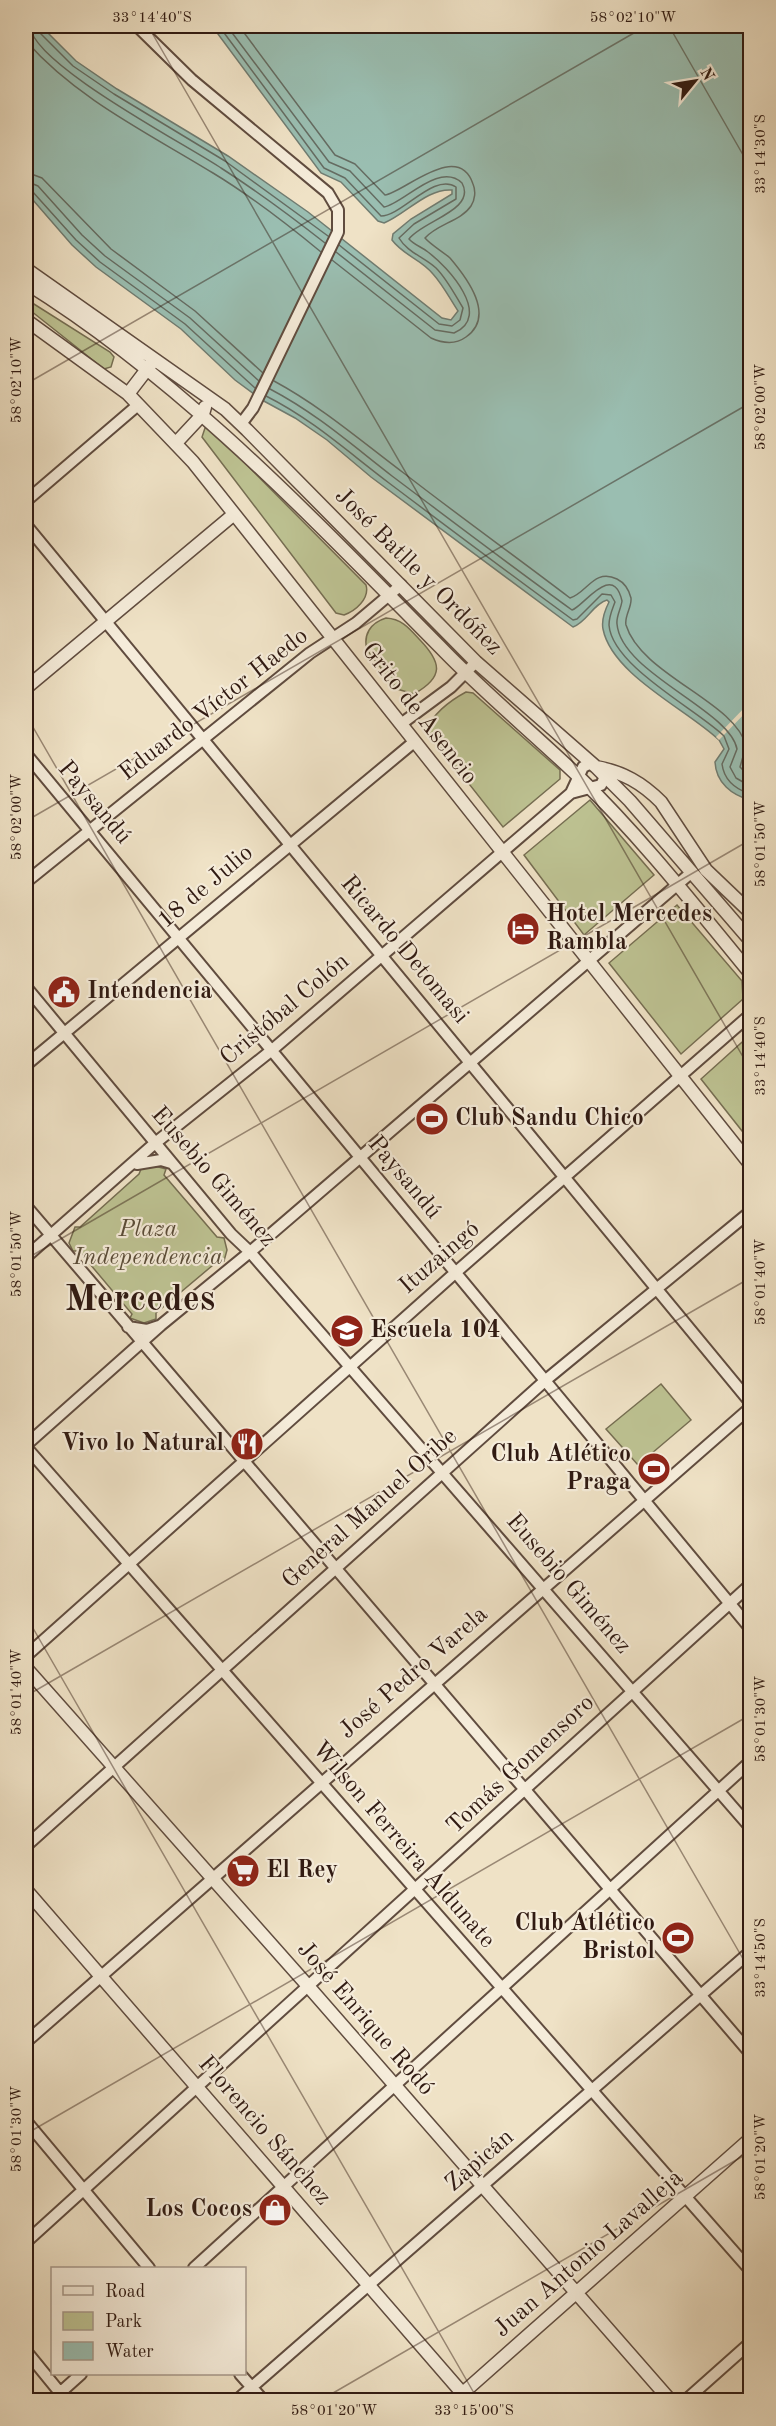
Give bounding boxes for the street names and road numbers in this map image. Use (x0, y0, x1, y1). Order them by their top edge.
street label: José Batlle y Ordóñez (330, 484, 506, 660)
street label: Eduardo Víctor Haedo (115, 624, 313, 786)
street label: Grito de Asencio (356, 639, 482, 789)
street label: Paysandú (53, 757, 135, 849)
street label: 18 de Julio (154, 841, 258, 933)
street label: Ricardo Detomasi (335, 871, 473, 1029)
street label: Cristóbal Colón (216, 949, 354, 1071)
street label: Eusebio Giménez (146, 1102, 280, 1252)
street label: Paysandú (363, 1132, 445, 1224)
street label: Ituzaingó (395, 1217, 485, 1299)
street label: General Manuel Oribe (278, 1425, 462, 1593)
street label: Eusebio Giménez (501, 1509, 635, 1659)
street label: José Pedro Varela (335, 1602, 493, 1744)
street label: Tomás Gomensoro (443, 1691, 599, 1839)
street label: Wilson Ferreira Aldunate (307, 1737, 499, 1953)
street label: José Enrique Rodó (292, 1938, 438, 2100)
street label: Florencio Sánchez (193, 2052, 335, 2210)
street label: Zapicán (441, 2125, 519, 2197)
street label: Juan Antonio Lavalleja (490, 2166, 688, 2342)

